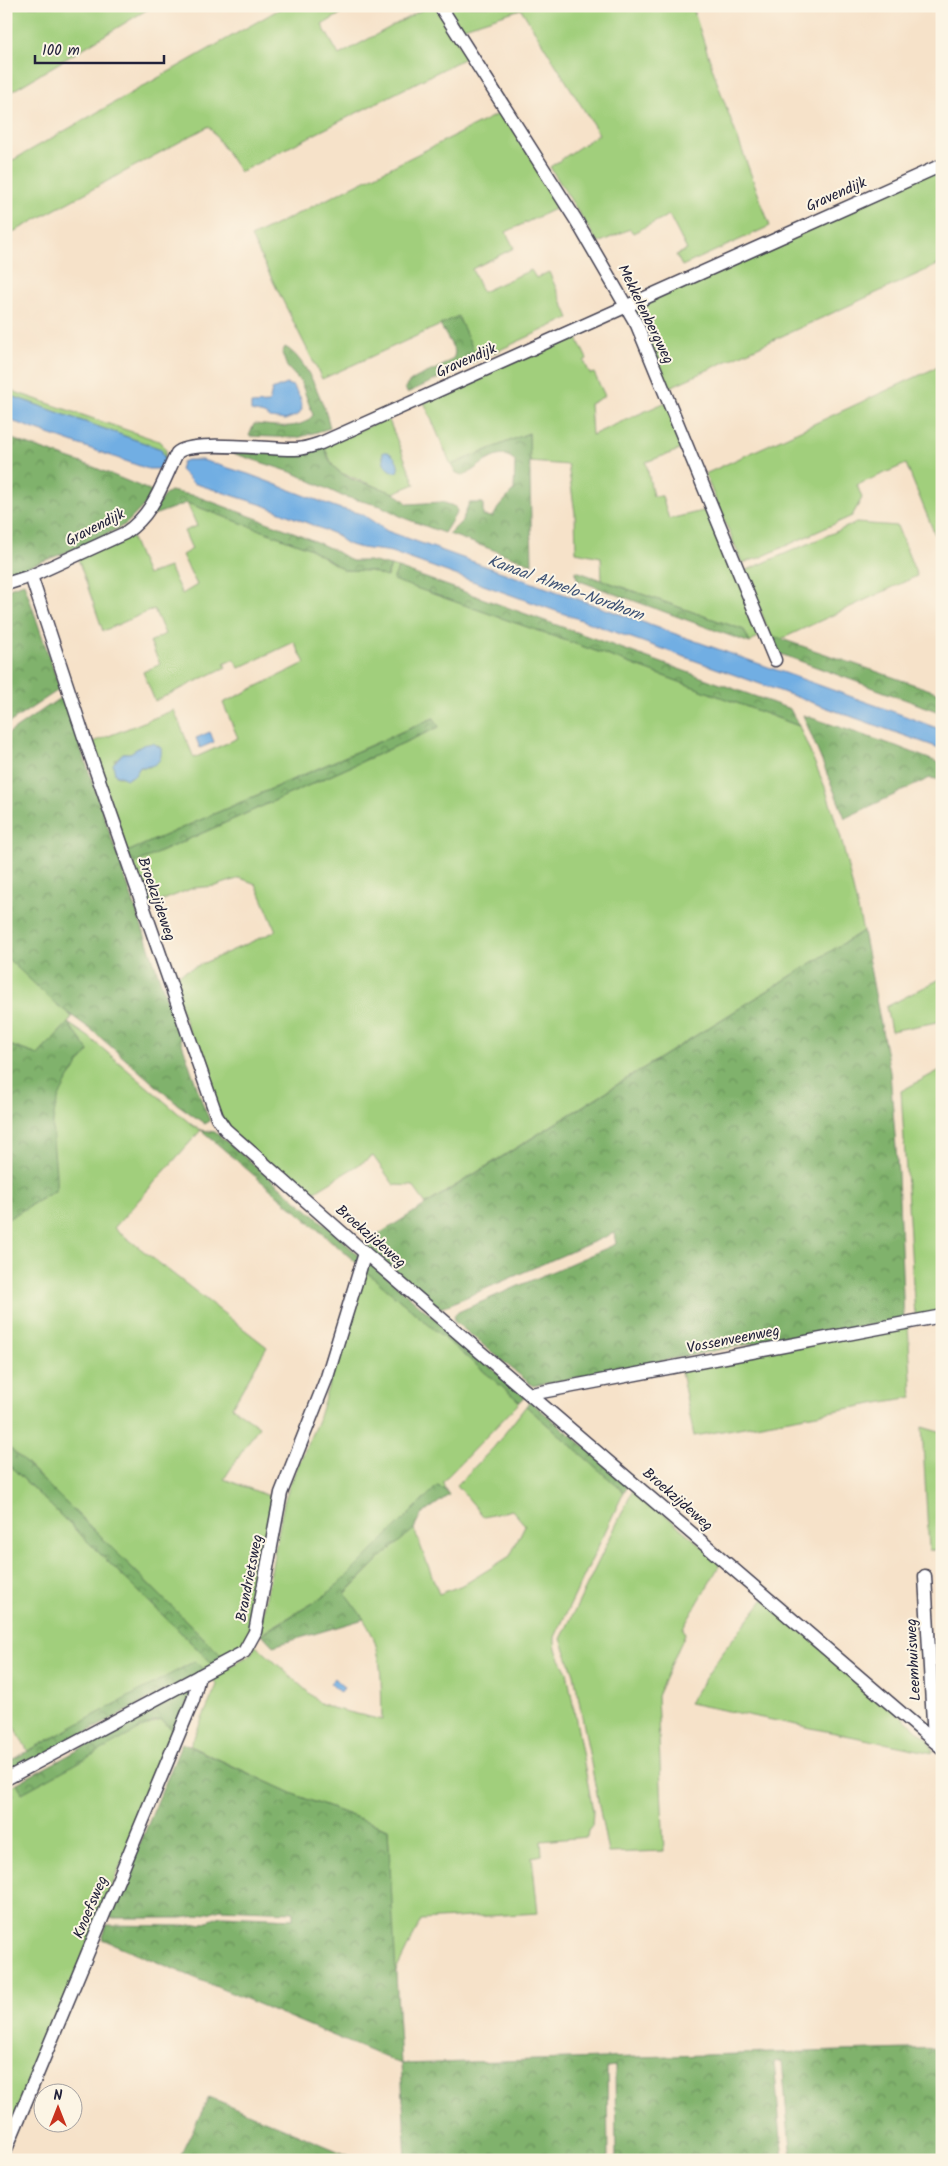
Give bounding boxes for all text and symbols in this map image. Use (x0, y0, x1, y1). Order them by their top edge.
scale bar (35, 32, 164, 64)
text: 100 m (42, 39, 80, 63)
street label: Gravendijk (802, 171, 871, 219)
street label: Mekkelenbergweg (611, 260, 680, 368)
street label: Gravendijk (432, 337, 501, 385)
street label: Gravendijk (61, 502, 130, 553)
water label: Kanaal Almelo-Nordhorn (484, 549, 648, 629)
street label: Broekzijdeweg (130, 854, 182, 945)
street label: Broekzijdeweg (330, 1199, 411, 1274)
street label: Vossenveenweg (685, 1319, 782, 1361)
street label: Broekzijdeweg (637, 1462, 718, 1537)
street label: Brandrietsweg (230, 1532, 270, 1624)
street label: Leemhuisweg (900, 1618, 928, 1702)
street label: Knoefsweg (67, 1872, 115, 1943)
north arrow (32, 2084, 82, 2134)
text: N (54, 2085, 63, 2107)

